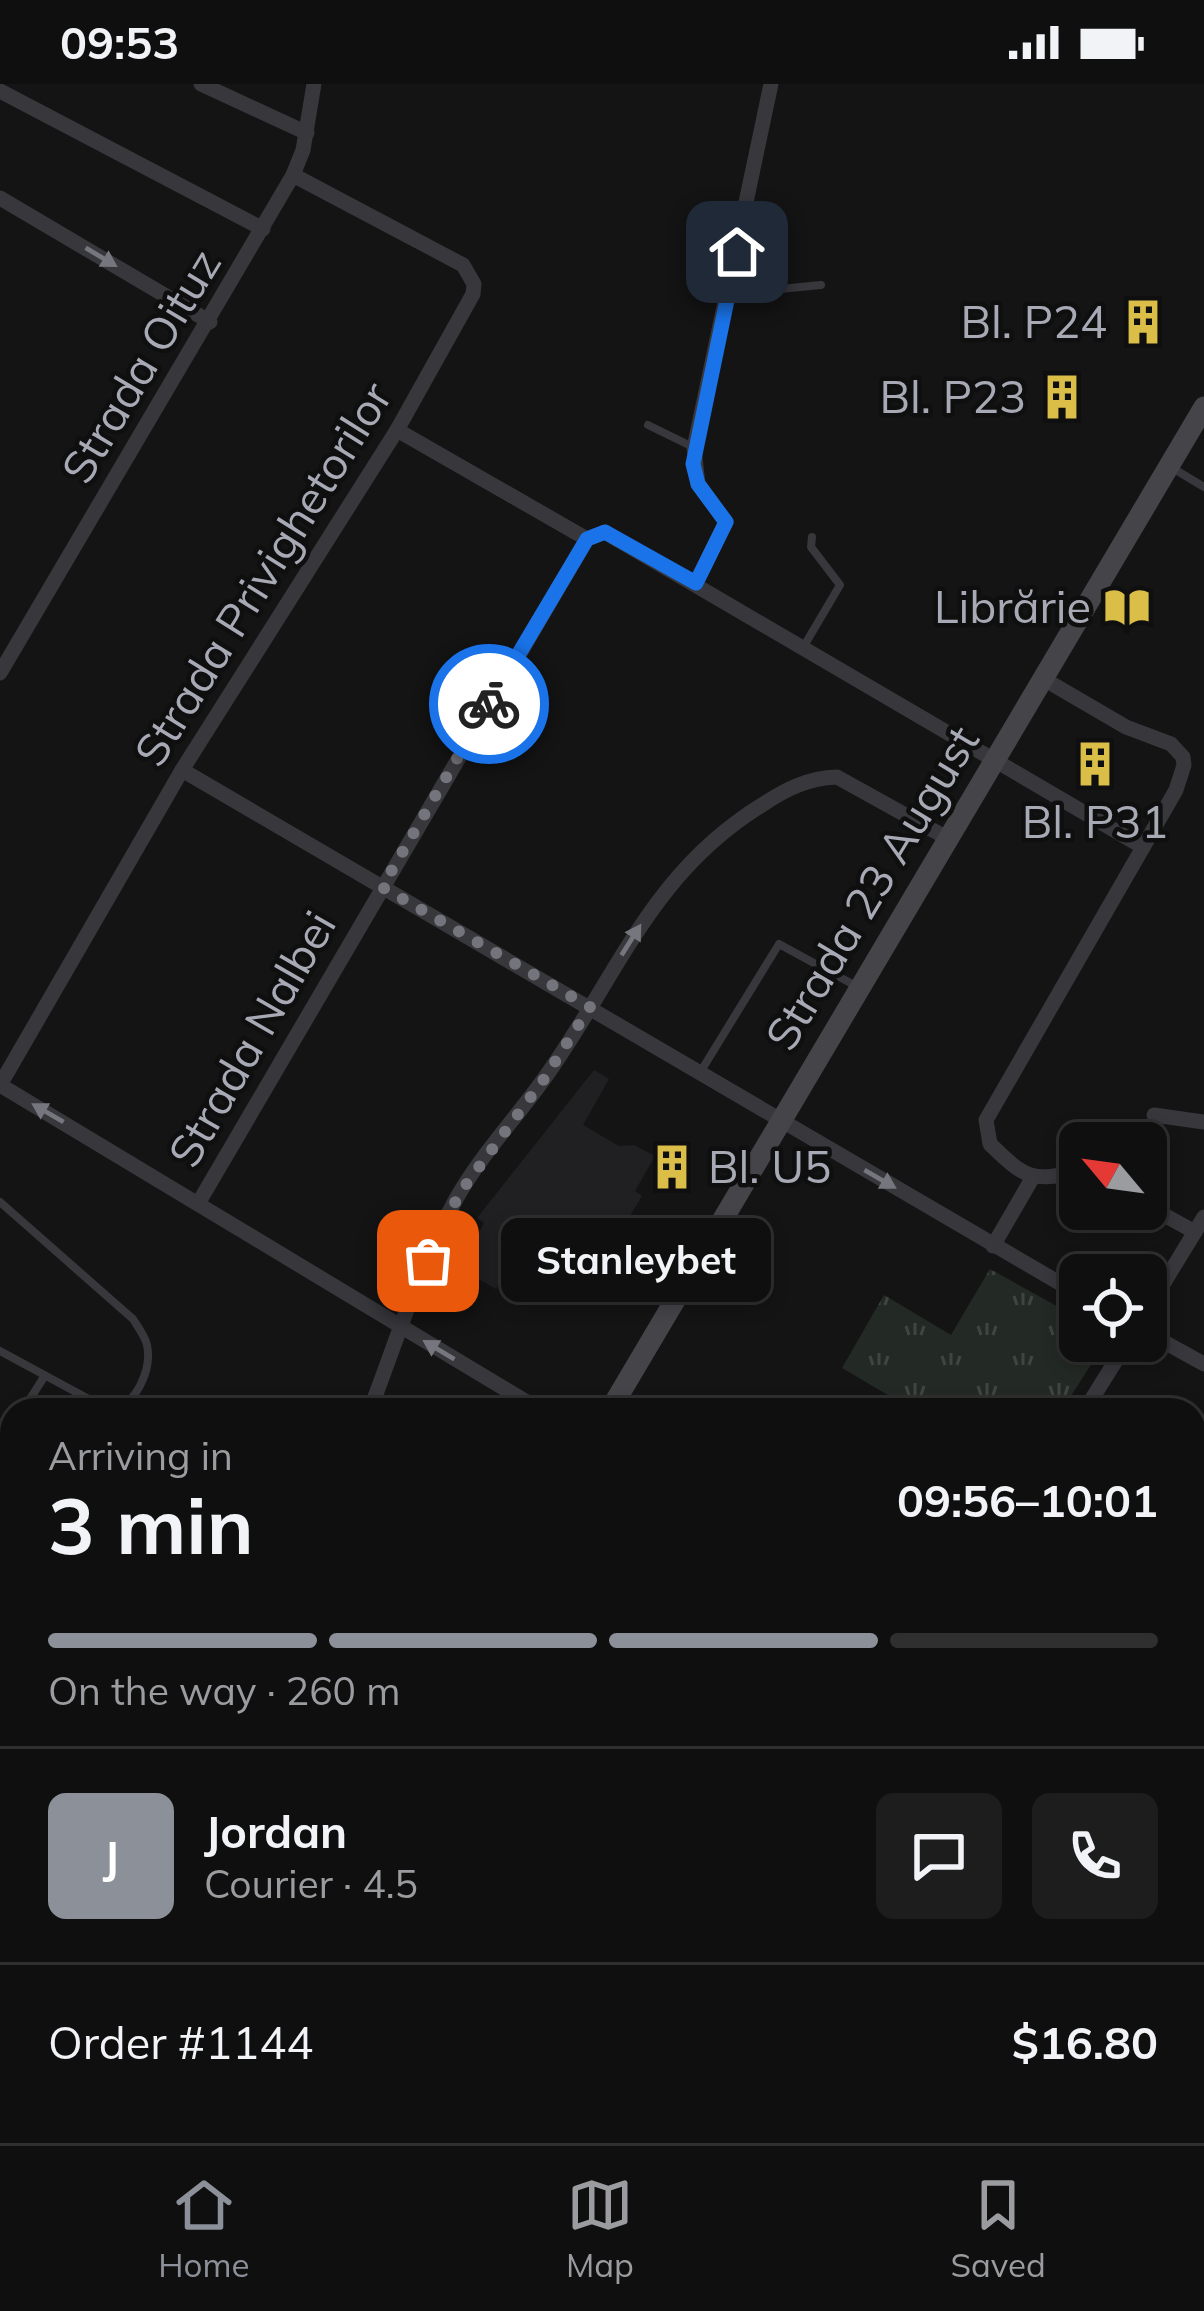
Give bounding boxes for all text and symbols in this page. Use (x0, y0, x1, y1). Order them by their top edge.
text: 09:53 (60, 14, 179, 70)
pin (686, 201, 788, 303)
icon: home (704, 219, 770, 285)
street label: Strada Oituz (48, 238, 232, 493)
one-way arrow (84, 246, 118, 267)
place label: Bl. P24 (960, 293, 1107, 349)
building icon: Bl. P24 (1118, 297, 1168, 347)
place label: Bl. P23 (879, 368, 1026, 424)
street label: Strada Privighetorilor (121, 371, 403, 776)
building icon: Bl. P23 (1037, 372, 1087, 422)
place label: Librărie (934, 578, 1091, 634)
library icon: Librărie (1102, 582, 1152, 632)
courier (429, 644, 549, 764)
icon: bike (456, 671, 522, 737)
street label: Strada 23 August (752, 715, 990, 1060)
building icon: Bl. P31 (1070, 739, 1120, 789)
place label: Bl. P31 (1022, 793, 1168, 849)
street label: Strada Nalbei (155, 901, 347, 1176)
one-way arrow (620, 923, 641, 957)
one-way arrow (31, 1103, 65, 1124)
north arrow (1059, 1122, 1167, 1230)
map controls (1059, 1122, 1167, 1362)
place label: Bl. U5 (708, 1138, 831, 1194)
building icon: Bl. U5 (647, 1142, 697, 1192)
one-way arrow (863, 1168, 897, 1189)
pin (377, 1210, 479, 1312)
callout: Stanleybet (500, 1219, 770, 1303)
icon: bag (395, 1228, 461, 1294)
text: Stanleybet (536, 1235, 736, 1284)
button: locate (1059, 1254, 1167, 1362)
one-way arrow (422, 1341, 456, 1362)
text: Arriving in (48, 1431, 233, 1480)
text: 09:56–10:01 (897, 1472, 1158, 1528)
text: 3 min (48, 1476, 254, 1574)
text: On the way · 260 m (48, 1666, 400, 1715)
button: chat (876, 1793, 1002, 1919)
button: phone (1032, 1793, 1158, 1919)
text: Jordan (204, 1803, 347, 1859)
text: J (103, 1828, 119, 1884)
text: Courier · 4.5 (204, 1859, 418, 1908)
text: Order #1144 (48, 2014, 313, 2070)
text: $16.80 (1012, 2014, 1158, 2070)
tab: Home (158, 2172, 249, 2285)
tab: Map (566, 2172, 634, 2285)
tab: Saved (950, 2172, 1046, 2285)

